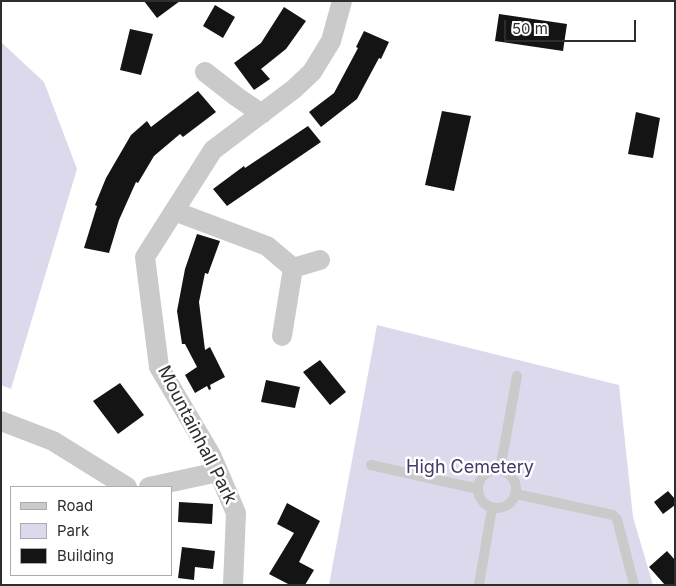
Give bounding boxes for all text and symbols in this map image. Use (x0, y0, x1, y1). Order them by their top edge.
scale bar (506, 10, 638, 42)
text: 50 m (512, 19, 548, 38)
street label: Mountainhall Park (153, 362, 241, 508)
park label: High Cemetery (406, 457, 534, 479)
legend (10, 486, 172, 576)
text: Road (57, 496, 93, 515)
text: Park (57, 521, 89, 540)
text: Building (57, 546, 114, 565)

